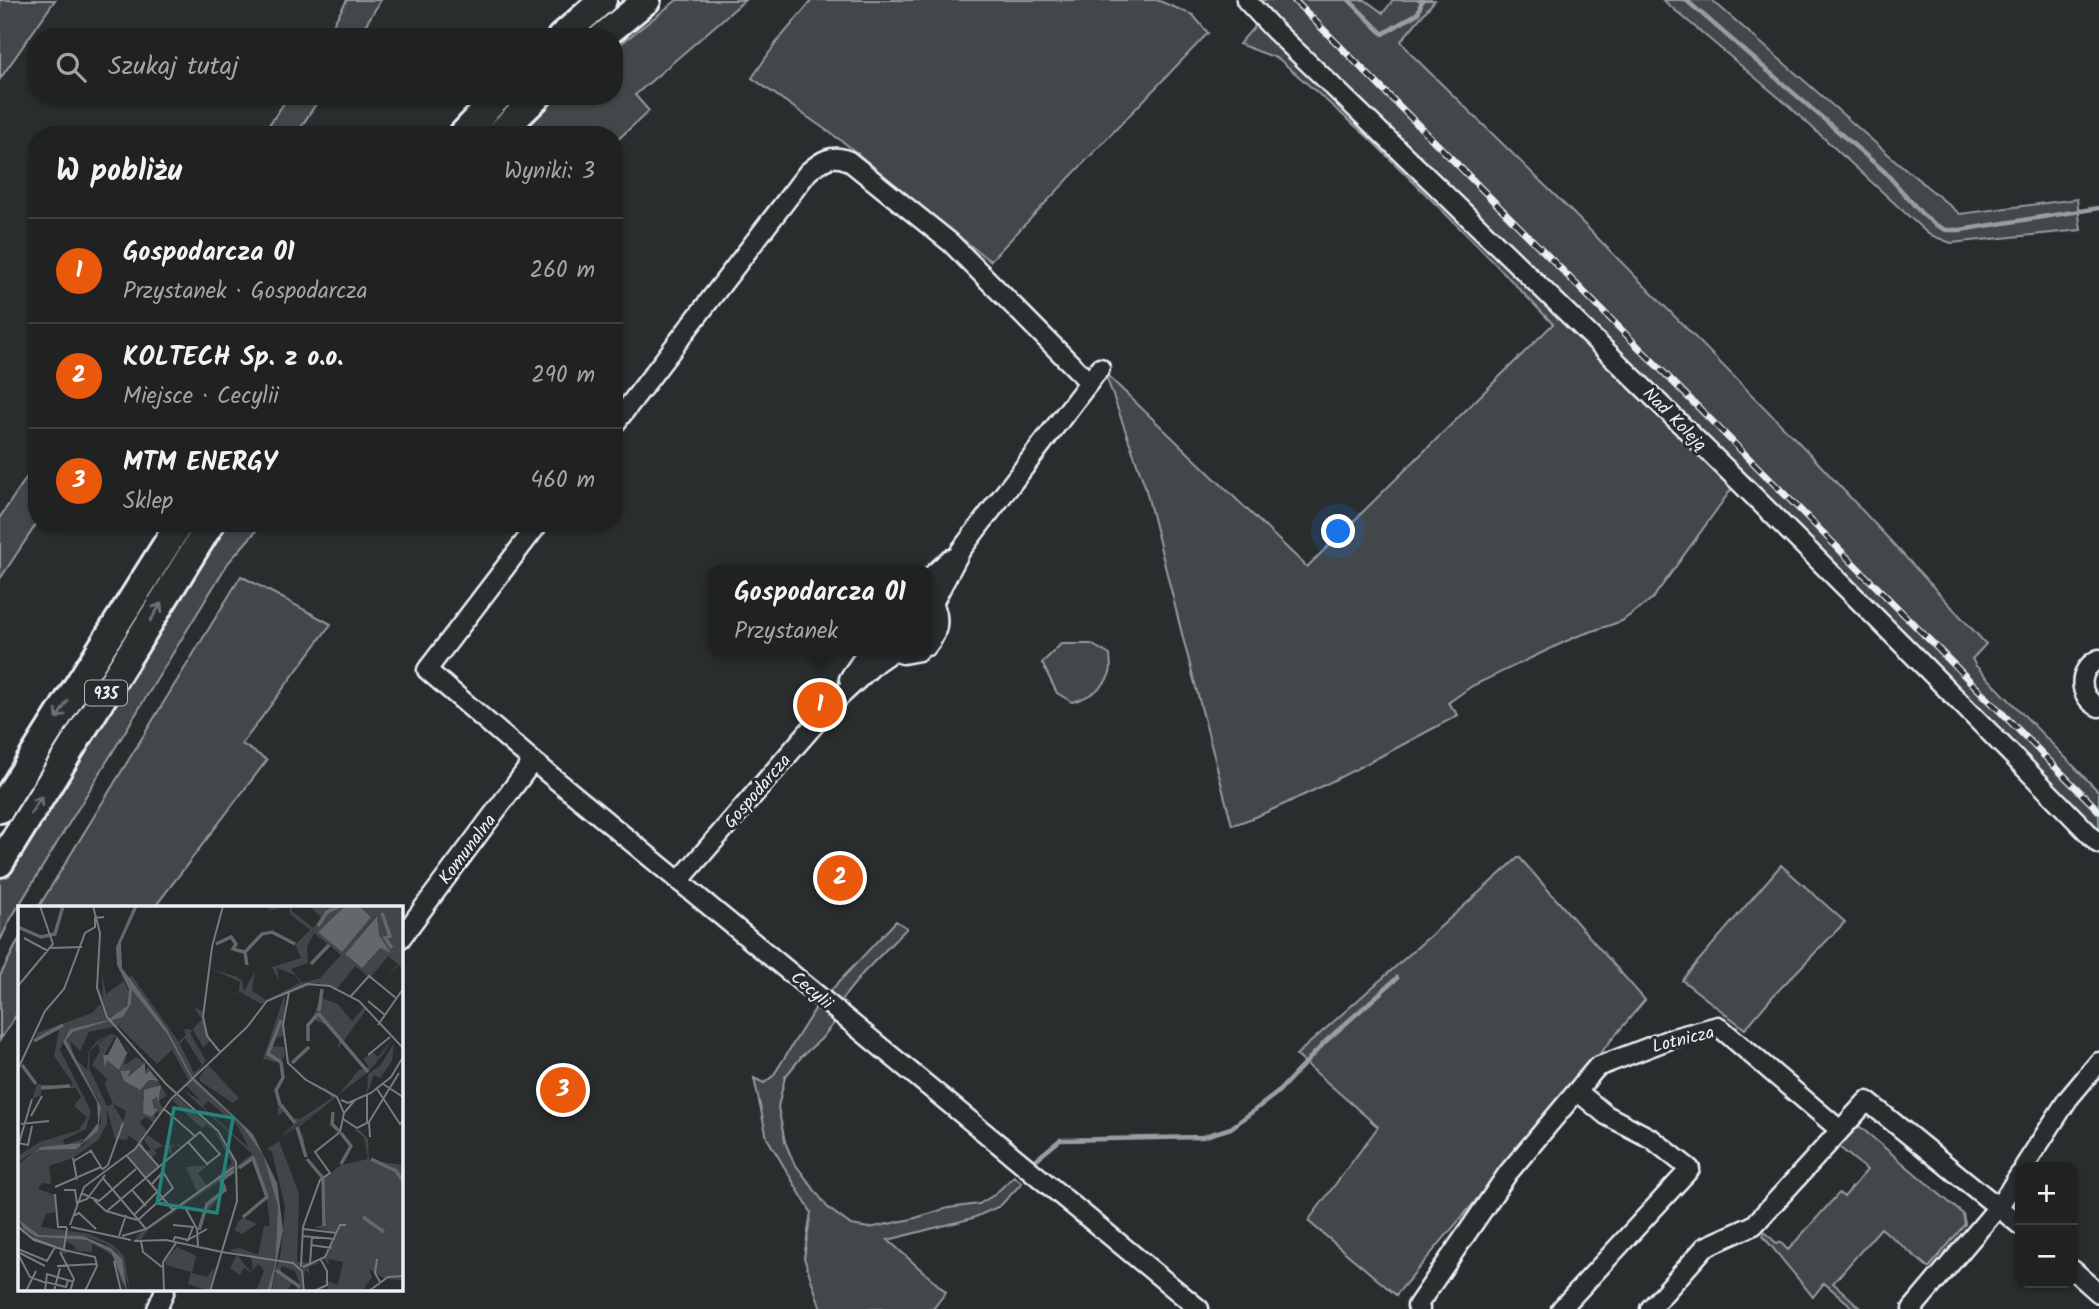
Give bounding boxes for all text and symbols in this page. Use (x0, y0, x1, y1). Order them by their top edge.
search box (28, 28, 623, 105)
text: Szukaj tutaj (108, 46, 239, 88)
icon: search (52, 48, 90, 86)
text: W pobliżu (56, 148, 182, 196)
text: Wyniki: 3 (504, 154, 595, 190)
text: Gospodarcza 01 (123, 232, 295, 274)
text: 1 (76, 253, 82, 289)
text: 260 m (530, 253, 595, 289)
text: Przystanek · Gospodarcza (123, 274, 368, 310)
text: KOLTECH Sp. z o.o. (123, 337, 343, 379)
text: 2 (72, 358, 86, 394)
text: 290 m (531, 358, 595, 394)
text: Miejsce · Cecylii (123, 379, 279, 415)
street label: Nad Koleją (1635, 381, 1713, 459)
text: MTM ENERGY (123, 442, 277, 484)
text: 3 (73, 463, 85, 499)
text: 460 m (531, 463, 595, 499)
text: Sklep (123, 484, 173, 520)
your location (1321, 514, 1355, 548)
popup (708, 565, 932, 656)
text: Gospodarcza 01 (734, 572, 906, 614)
one-way arrow (150, 602, 164, 622)
text: Przystanek (734, 614, 838, 650)
pin: 1 (797, 679, 843, 731)
road number: 935 (85, 680, 127, 706)
one-way arrow (55, 700, 70, 719)
street label: Gospodarcza (717, 748, 799, 836)
one-way arrow (30, 795, 44, 815)
street label: Komunalna (432, 808, 505, 891)
pin: 2 (817, 852, 863, 904)
inset map (18, 906, 402, 1292)
street label: Cecylii (783, 965, 839, 1018)
street label: Lotnicza (1649, 1019, 1718, 1062)
pin: 3 (540, 1064, 586, 1116)
map controls (2015, 1162, 2078, 1288)
button: + (2015, 1162, 2078, 1225)
button: − (2015, 1225, 2078, 1288)

